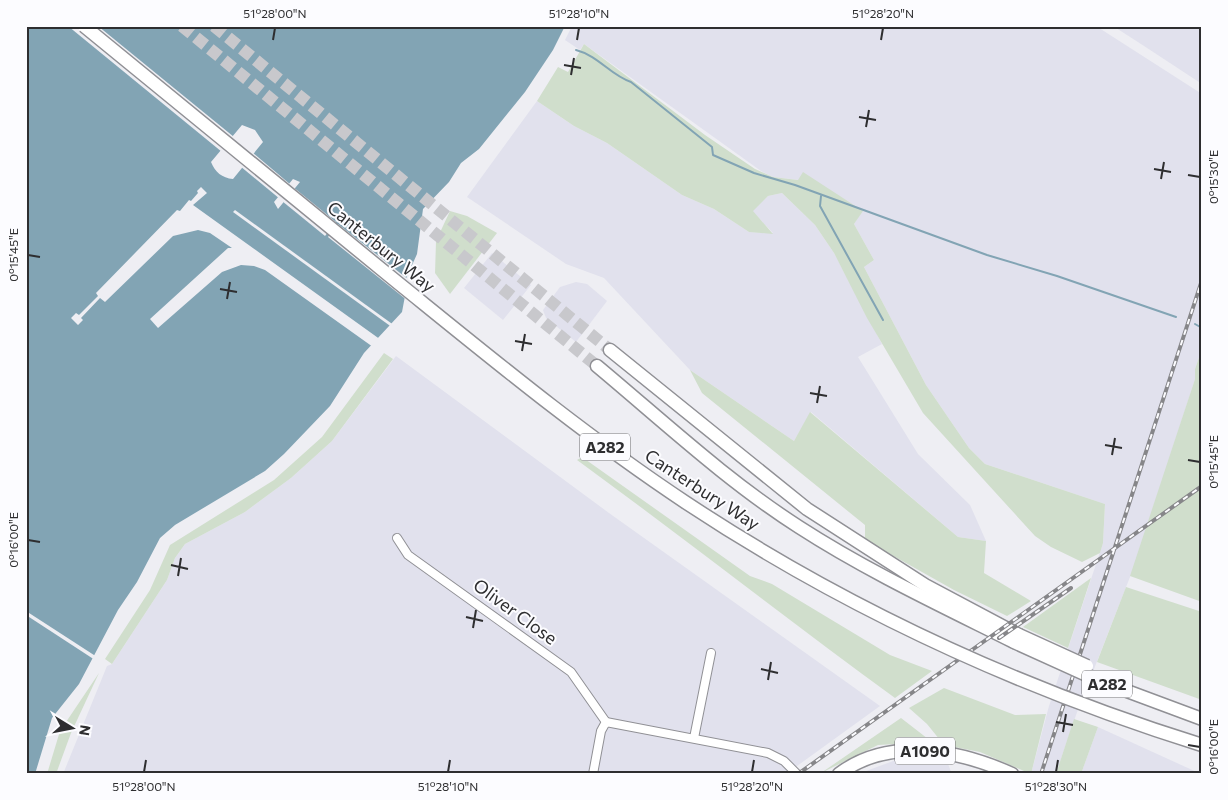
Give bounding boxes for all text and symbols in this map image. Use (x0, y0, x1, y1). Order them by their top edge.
text: 51°28'00"N (243, 6, 307, 20)
text: 51°28'10"N (549, 6, 609, 20)
text: 51°28'20"N (852, 6, 914, 20)
text: 0°15'30"E (1206, 150, 1220, 204)
street label: Canterbury Way (323, 196, 440, 296)
text: 0°15'45"E (6, 228, 20, 282)
road number: A282 (580, 434, 630, 461)
text: 0°15'45"E (1206, 435, 1220, 489)
street label: Canterbury Way (641, 444, 764, 534)
text: 0°16'00"E (6, 512, 20, 568)
street label: Oliver Close (469, 573, 562, 649)
road number: A282 (1082, 671, 1132, 698)
north arrow (48, 702, 98, 752)
text: 0°16'00"E (1206, 719, 1220, 775)
text: N (76, 724, 95, 737)
road number: A1090 (895, 738, 955, 764)
text: 51°28'00"N (112, 779, 176, 793)
text: 51°28'10"N (418, 779, 478, 793)
text: 51°28'20"N (721, 779, 783, 793)
text: 51°28'30"N (1025, 779, 1087, 793)

